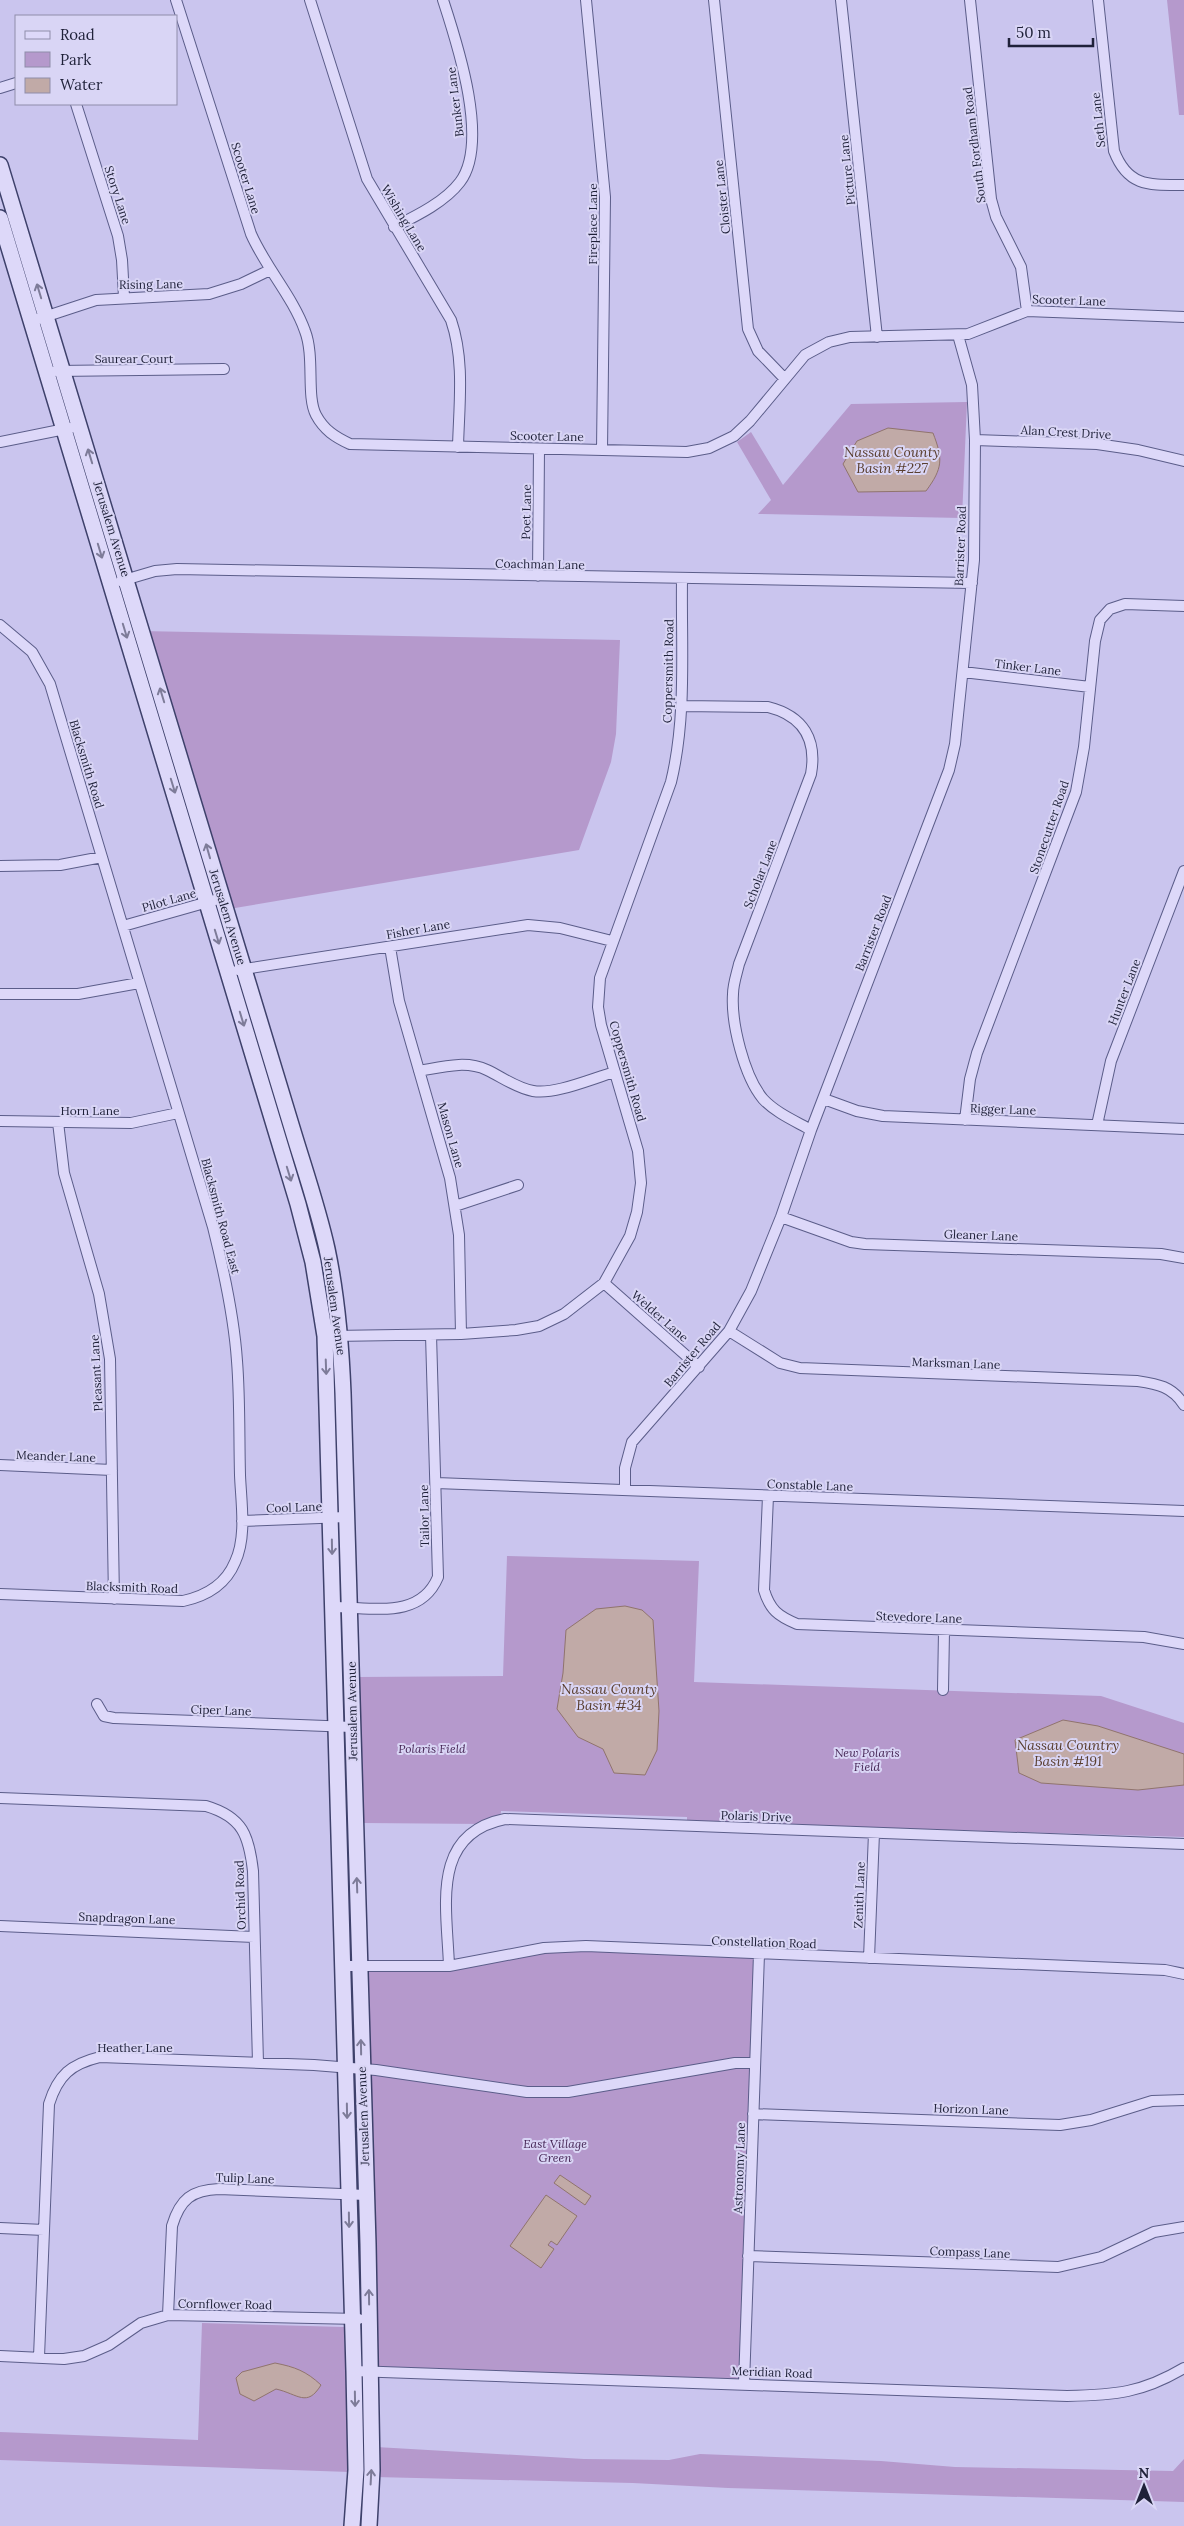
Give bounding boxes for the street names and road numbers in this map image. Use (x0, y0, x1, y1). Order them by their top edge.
street label: Bunker Lane (443, 66, 467, 138)
street label: South Fordham Road (959, 86, 989, 204)
street label: Seth Lane (1088, 91, 1108, 148)
street label: Picture Lane (836, 134, 858, 206)
street label: Scooter Lane (228, 140, 264, 216)
street label: Cloister Lane (711, 159, 733, 235)
street label: Story Lane (102, 164, 135, 227)
street label: Wishing Lane (378, 182, 430, 255)
street label: Fireplace Lane (585, 183, 600, 265)
street label: Rising Lane (119, 276, 184, 292)
street label: Scooter Lane (1032, 291, 1107, 309)
street label: Saurear Court (95, 351, 174, 366)
street label: Alan Crest Drive (1019, 422, 1112, 442)
street label: Scooter Lane (510, 428, 585, 444)
street label: Jerusalem Avenue (90, 478, 134, 579)
street label: Poet Lane (518, 484, 534, 540)
street label: Barrister Road (951, 506, 969, 586)
street label: Coachman Lane (495, 556, 585, 572)
street label: Coppersmith Road (660, 619, 676, 723)
street label: Tinker Lane (994, 655, 1063, 679)
street label: Blacksmith Road (66, 718, 108, 810)
street label: Stonecutter Road (1026, 778, 1072, 876)
street label: Scholar Lane (740, 837, 780, 910)
street label: Jerusalem Avenue (206, 866, 250, 967)
street label: Pilot Lane (140, 885, 198, 915)
street label: Barrister Road (852, 893, 894, 973)
street label: Fisher Lane (385, 916, 452, 942)
street label: Hunter Lane (1104, 956, 1144, 1027)
street label: Coppersmith Road (606, 1019, 650, 1123)
street label: Rigger Lane (970, 1100, 1037, 1118)
street label: Mason Lane (435, 1101, 468, 1170)
street label: Horn Lane (61, 1103, 120, 1118)
street label: Blacksmith Road East (198, 1156, 244, 1276)
street label: Gleaner Lane (944, 1226, 1019, 1244)
street label: Jerusalem Avenue (321, 1255, 349, 1357)
street label: Welder Lane (628, 1287, 692, 1345)
street label: Barrister Road (660, 1318, 724, 1390)
street label: Pleasant Lane (86, 1334, 106, 1412)
street label: Marksman Lane (911, 1354, 1001, 1372)
street label: Meander Lane (16, 1447, 97, 1465)
street label: Constable Lane (767, 1476, 854, 1494)
street label: Tailor Lane (416, 1484, 432, 1548)
street label: Cool Lane (266, 1499, 323, 1515)
street label: Blacksmith Road (86, 1578, 178, 1596)
street label: Stevedore Lane (876, 1608, 963, 1626)
street label: Jerusalem Avenue (344, 1661, 360, 1762)
street label: Ciper Lane (190, 1701, 252, 1719)
street label: Polaris Drive (720, 1807, 792, 1825)
street label: Orchid Road (231, 1860, 249, 1930)
street label: Zenith Lane (850, 1861, 868, 1929)
street label: Snapdragon Lane (78, 1909, 176, 1927)
street label: Constellation Road (711, 1933, 817, 1951)
street label: Heather Lane (97, 2040, 173, 2055)
street label: Jerusalem Avenue (354, 2066, 372, 2167)
street label: Horizon Lane (933, 2100, 1009, 2118)
street label: Astronomy Lane (730, 2122, 748, 2215)
street label: Tulip Lane (215, 2169, 275, 2187)
street label: Compass Lane (929, 2243, 1011, 2261)
street label: Cornflower Road (178, 2296, 272, 2312)
street label: Meridian Road (731, 2363, 813, 2381)

